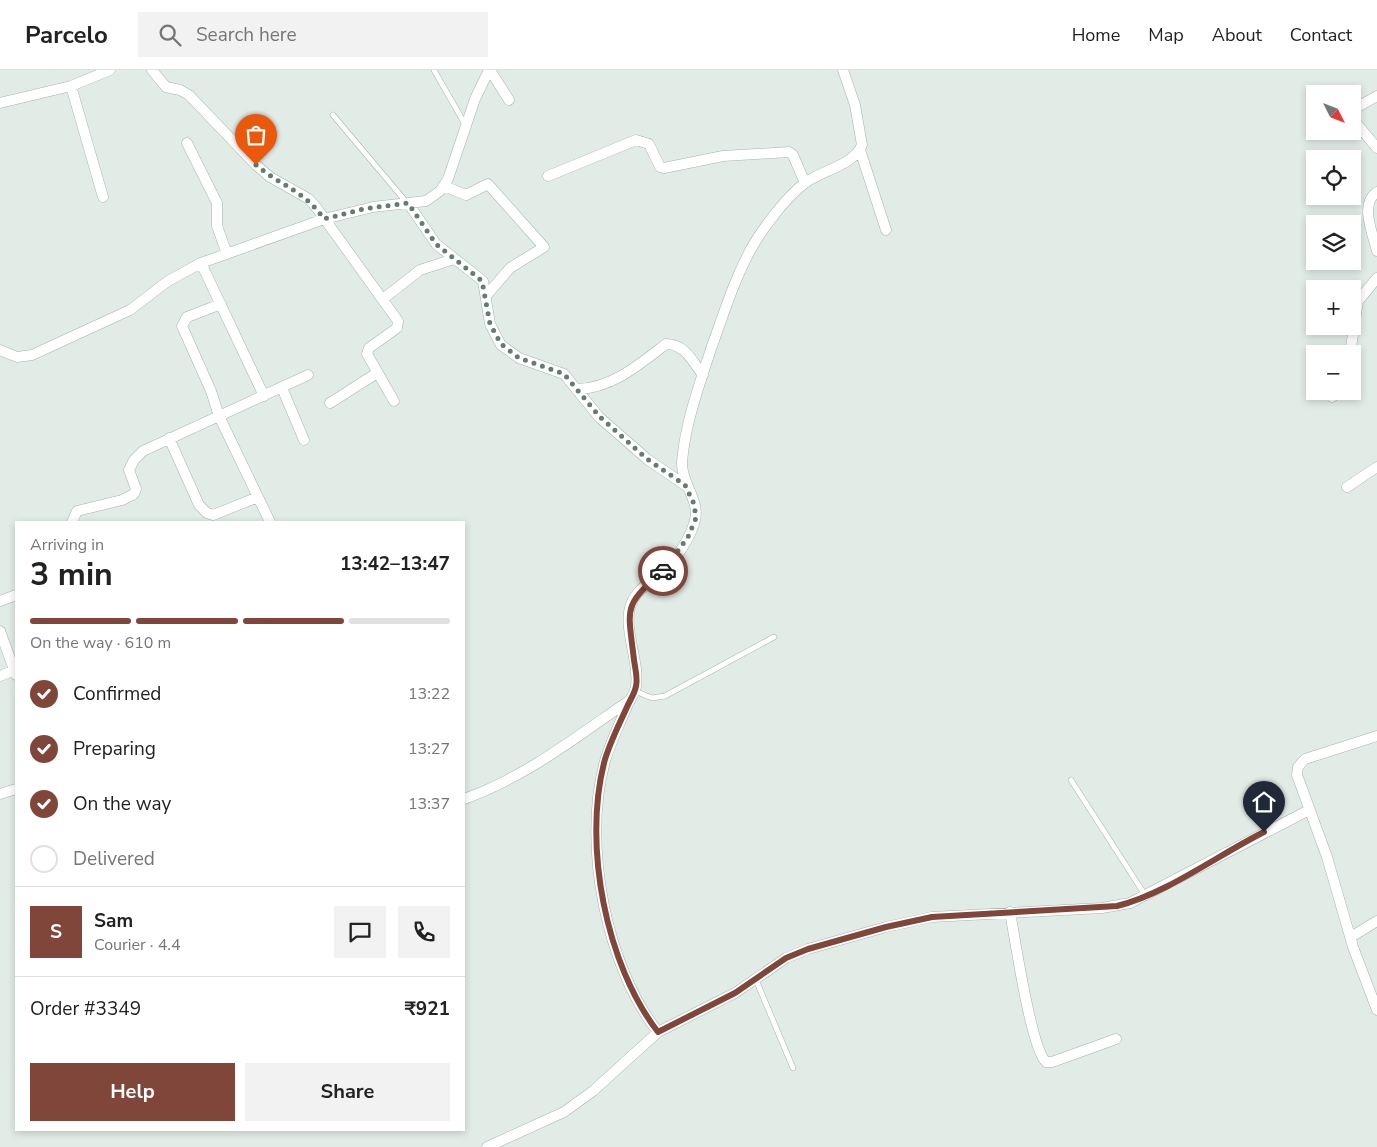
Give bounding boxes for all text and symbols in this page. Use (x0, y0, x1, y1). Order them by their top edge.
search box (138, 12, 488, 57)
text: Parcelo (25, 19, 108, 51)
icon: search (156, 21, 184, 49)
text: Search here (196, 22, 297, 48)
text: Home (1072, 23, 1120, 47)
text: Map (1148, 23, 1184, 47)
text: About (1212, 23, 1262, 47)
text: Contact (1290, 23, 1352, 47)
north arrow (1306, 85, 1361, 140)
map controls (1306, 85, 1361, 400)
pin (235, 114, 277, 165)
icon: bag (242, 121, 270, 149)
button: locate (1306, 150, 1361, 205)
button: layers (1306, 215, 1361, 270)
button: + (1306, 280, 1361, 335)
button: − (1306, 345, 1361, 400)
text: Arriving in (30, 534, 104, 556)
courier (638, 546, 688, 596)
text: 13:42–13:47 (340, 551, 450, 577)
text: 3 min (30, 553, 113, 596)
icon: car (649, 557, 677, 585)
text: On the way · 610 m (30, 632, 171, 654)
icon: check (30, 680, 58, 708)
text: Confirmed (73, 681, 161, 707)
text: 13:22 (408, 683, 450, 705)
icon: check (30, 735, 58, 763)
text: Preparing (73, 736, 156, 762)
text: 13:27 (408, 738, 450, 760)
pin (1243, 781, 1285, 832)
icon: home (1250, 788, 1278, 816)
icon: check (30, 790, 58, 818)
text: On the way (73, 791, 171, 817)
text: 13:37 (408, 793, 450, 815)
text: Delivered (73, 846, 155, 872)
button: chat (334, 906, 386, 958)
button: phone (398, 906, 450, 958)
text: Sam (94, 908, 133, 934)
text: S (50, 919, 62, 945)
text: Courier · 4.4 (94, 934, 180, 956)
text: Order #3349 (30, 996, 141, 1022)
text: ₹921 (404, 996, 450, 1022)
button: Help (30, 1063, 235, 1121)
button: Share (245, 1063, 450, 1121)

